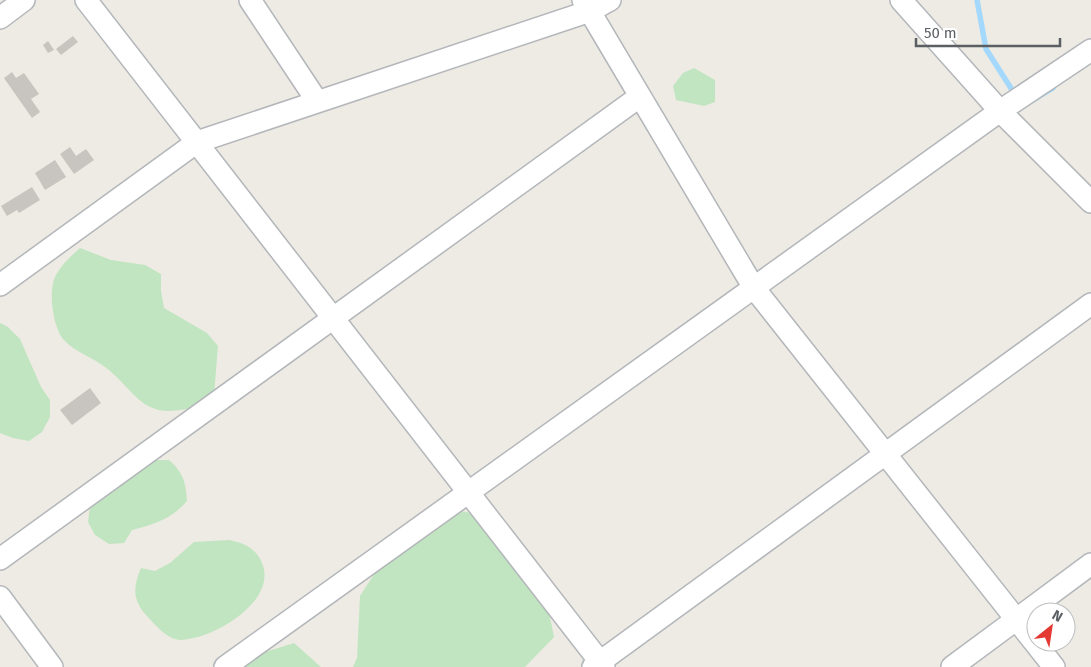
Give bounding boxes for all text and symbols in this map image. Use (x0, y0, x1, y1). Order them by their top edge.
scale bar (916, 15, 1060, 47)
text: 50 m (924, 24, 957, 42)
north arrow (1026, 602, 1076, 652)
text: N (1049, 606, 1066, 626)

